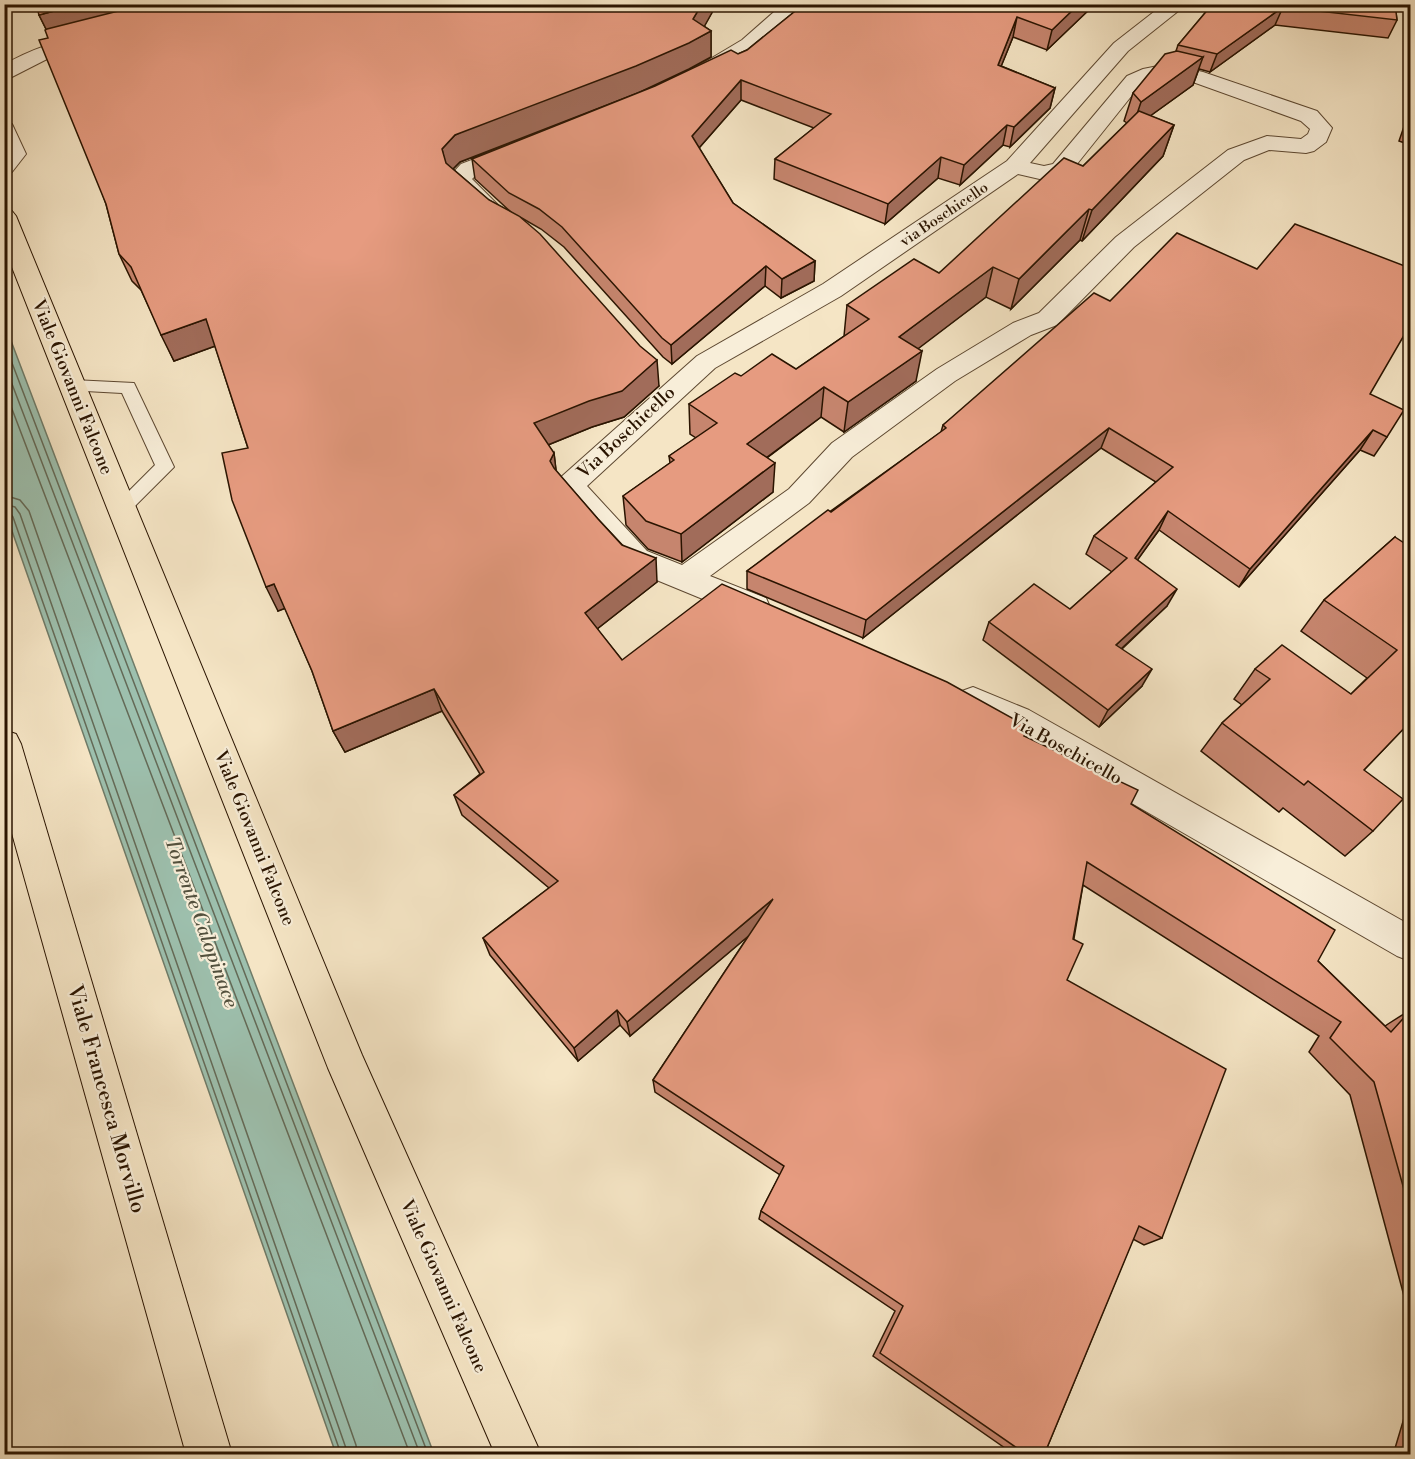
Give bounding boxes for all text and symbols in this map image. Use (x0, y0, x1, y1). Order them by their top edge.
street label: via Boschicello (896, 178, 992, 251)
street label: Viale Giovanni Falcone (26, 295, 118, 478)
street label: Via Boschicello (572, 381, 680, 484)
street label: Via Boschicello (1004, 708, 1126, 790)
street label: Viale Giovanni Falcone (208, 746, 300, 929)
water label: Torrente Calopinace (158, 834, 243, 1012)
street label: Viale Francesca Morvillo (61, 981, 151, 1216)
street label: Viale Giovanni Falcone (395, 1195, 492, 1376)

